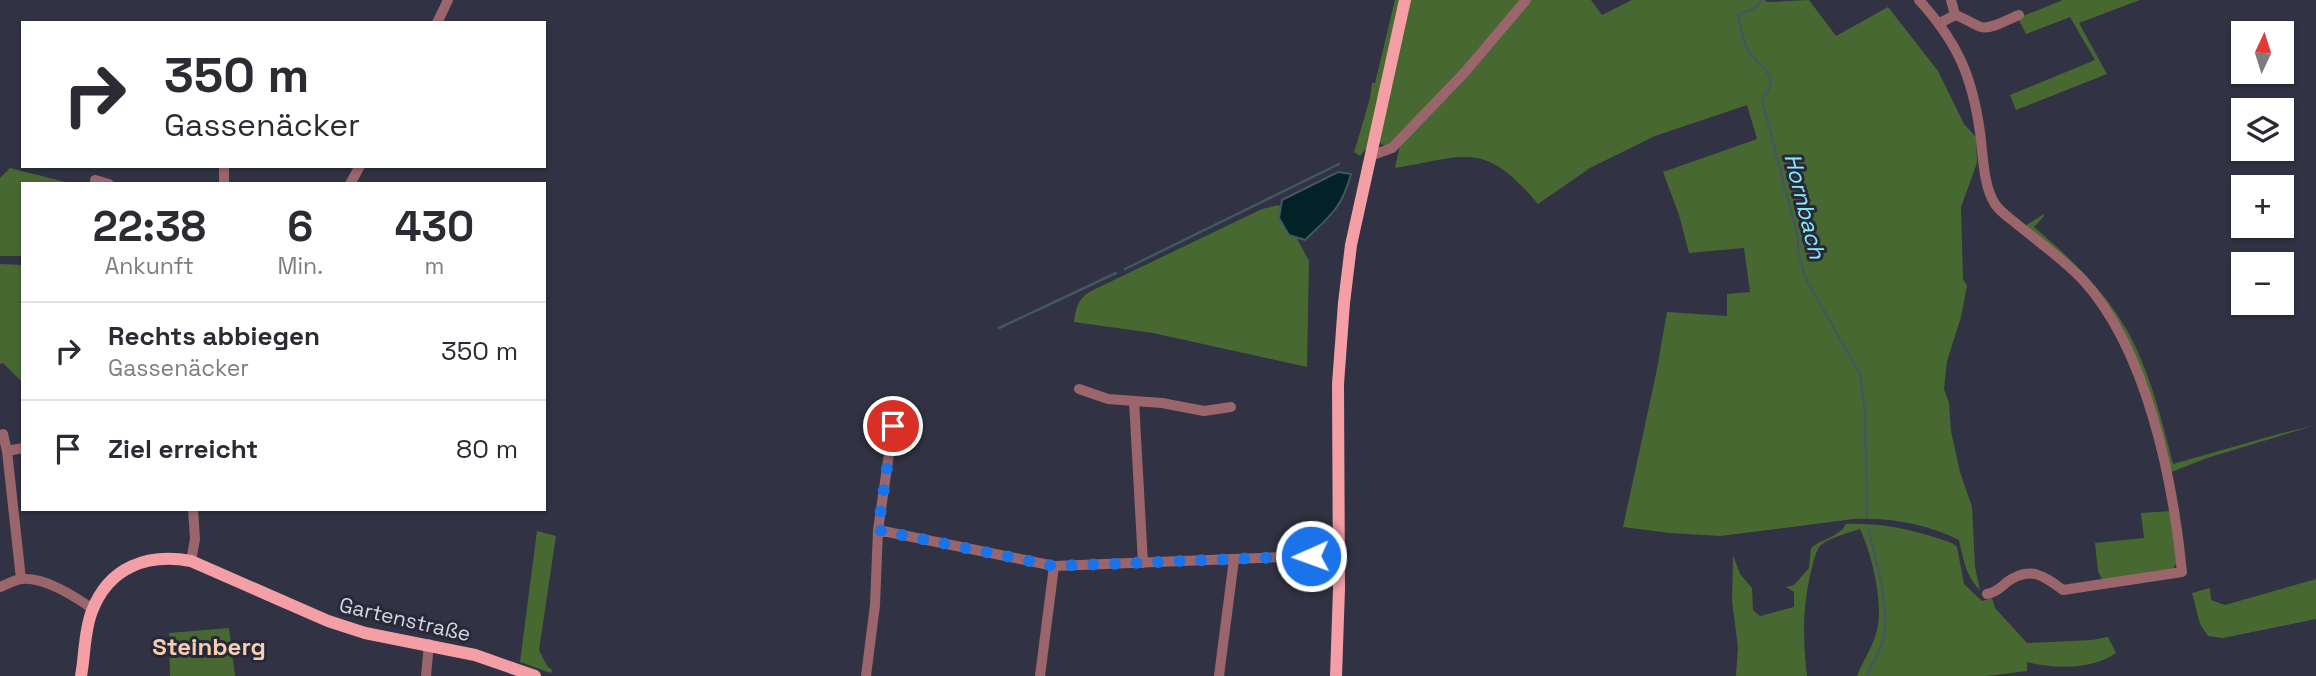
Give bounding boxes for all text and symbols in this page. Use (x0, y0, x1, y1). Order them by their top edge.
north arrow (2231, 21, 2294, 84)
map controls (2231, 21, 2294, 315)
text: 350 m (164, 44, 309, 106)
icon: right (49, 49, 140, 140)
button: layers (2231, 98, 2294, 161)
text: Gassenäcker (164, 105, 360, 145)
water label: Hornbach (1777, 150, 1833, 263)
button: + (2231, 175, 2294, 238)
text: 22:38 (93, 200, 206, 253)
text: 6 (287, 200, 313, 253)
text: 430 (395, 200, 474, 253)
text: Ankunft (105, 251, 194, 281)
text: Min. (278, 251, 323, 281)
text: m (425, 251, 444, 281)
button: − (2231, 252, 2294, 315)
text: Rechts abbiegen (108, 319, 320, 353)
icon: right (49, 332, 87, 370)
text: 350 m (441, 334, 518, 368)
text: Gassenäcker (108, 353, 249, 383)
pin (863, 396, 923, 456)
icon: arrive (874, 407, 912, 445)
icon: arrive (49, 430, 87, 468)
text: Ziel erreicht (108, 432, 258, 466)
text: 80 m (456, 432, 518, 466)
position arrow (1274, 519, 1348, 593)
street label: Gartenstraße (337, 591, 473, 647)
district label: Steinberg (152, 631, 266, 662)

